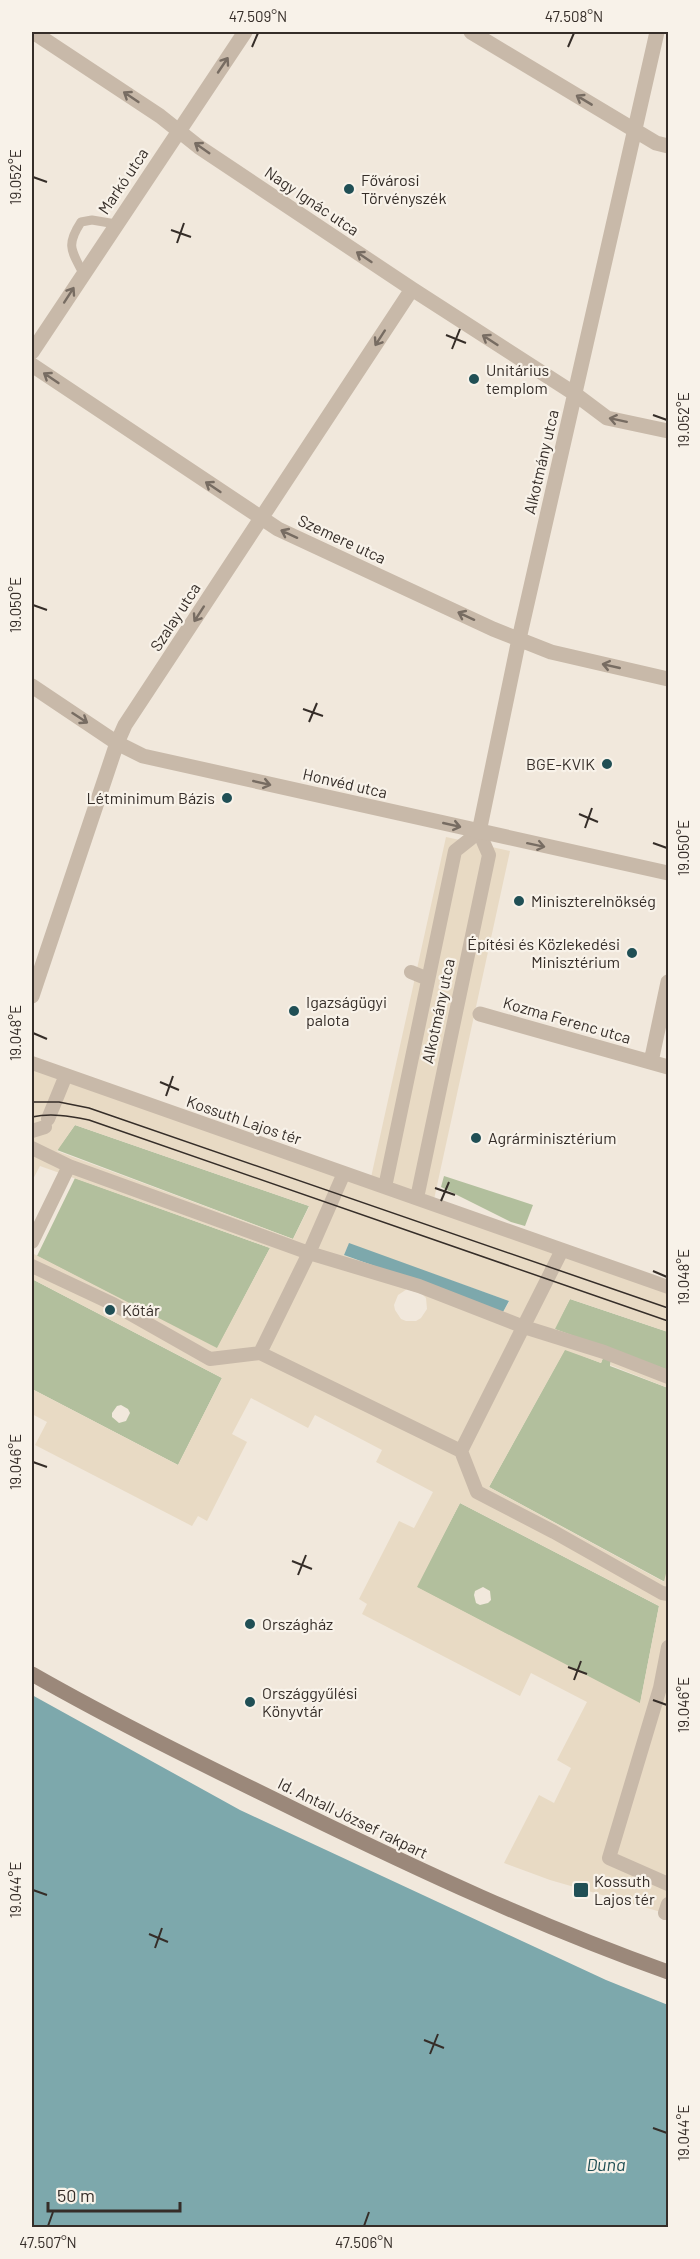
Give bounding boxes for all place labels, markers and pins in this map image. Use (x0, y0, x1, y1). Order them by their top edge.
place label: Fővárosi Törvényszék (361, 170, 446, 207)
marker: Fővárosi Törvényszék (342, 182, 356, 196)
place label: Unitárius templom (486, 360, 549, 397)
marker: Unitárius templom (467, 372, 481, 386)
place label: BGE-KVIK (526, 754, 595, 773)
marker: BGE-KVIK (600, 757, 614, 771)
place label: Létminimum Bázis (86, 788, 215, 807)
marker: Létminimum Bázis (220, 791, 234, 805)
place label: Miniszterelnökség (531, 891, 656, 910)
marker: Miniszterelnökség (512, 894, 526, 908)
place label: Építési és Közlekedési Minisztérium (467, 934, 620, 971)
marker: Építési és Közlekedési Minisztérium (625, 946, 639, 960)
place label: Igazságügyi palota (306, 992, 387, 1029)
marker: Igazságügyi palota (287, 1004, 301, 1018)
place label: Agrárminisztérium (488, 1128, 616, 1147)
marker: Agrárminisztérium (469, 1131, 483, 1145)
place label: Kőtár (122, 1300, 160, 1319)
marker: Kőtár (103, 1303, 117, 1317)
place label: Országház (262, 1614, 333, 1633)
marker: Országház (243, 1617, 257, 1631)
place label: Országgyűlési Könyvtár (262, 1683, 358, 1720)
marker: Országgyűlési Könyvtár (243, 1695, 257, 1709)
place label: Kossuth Lajos tér (594, 1871, 655, 1908)
marker: Kossuth Lajos tér (572, 1881, 590, 1899)

